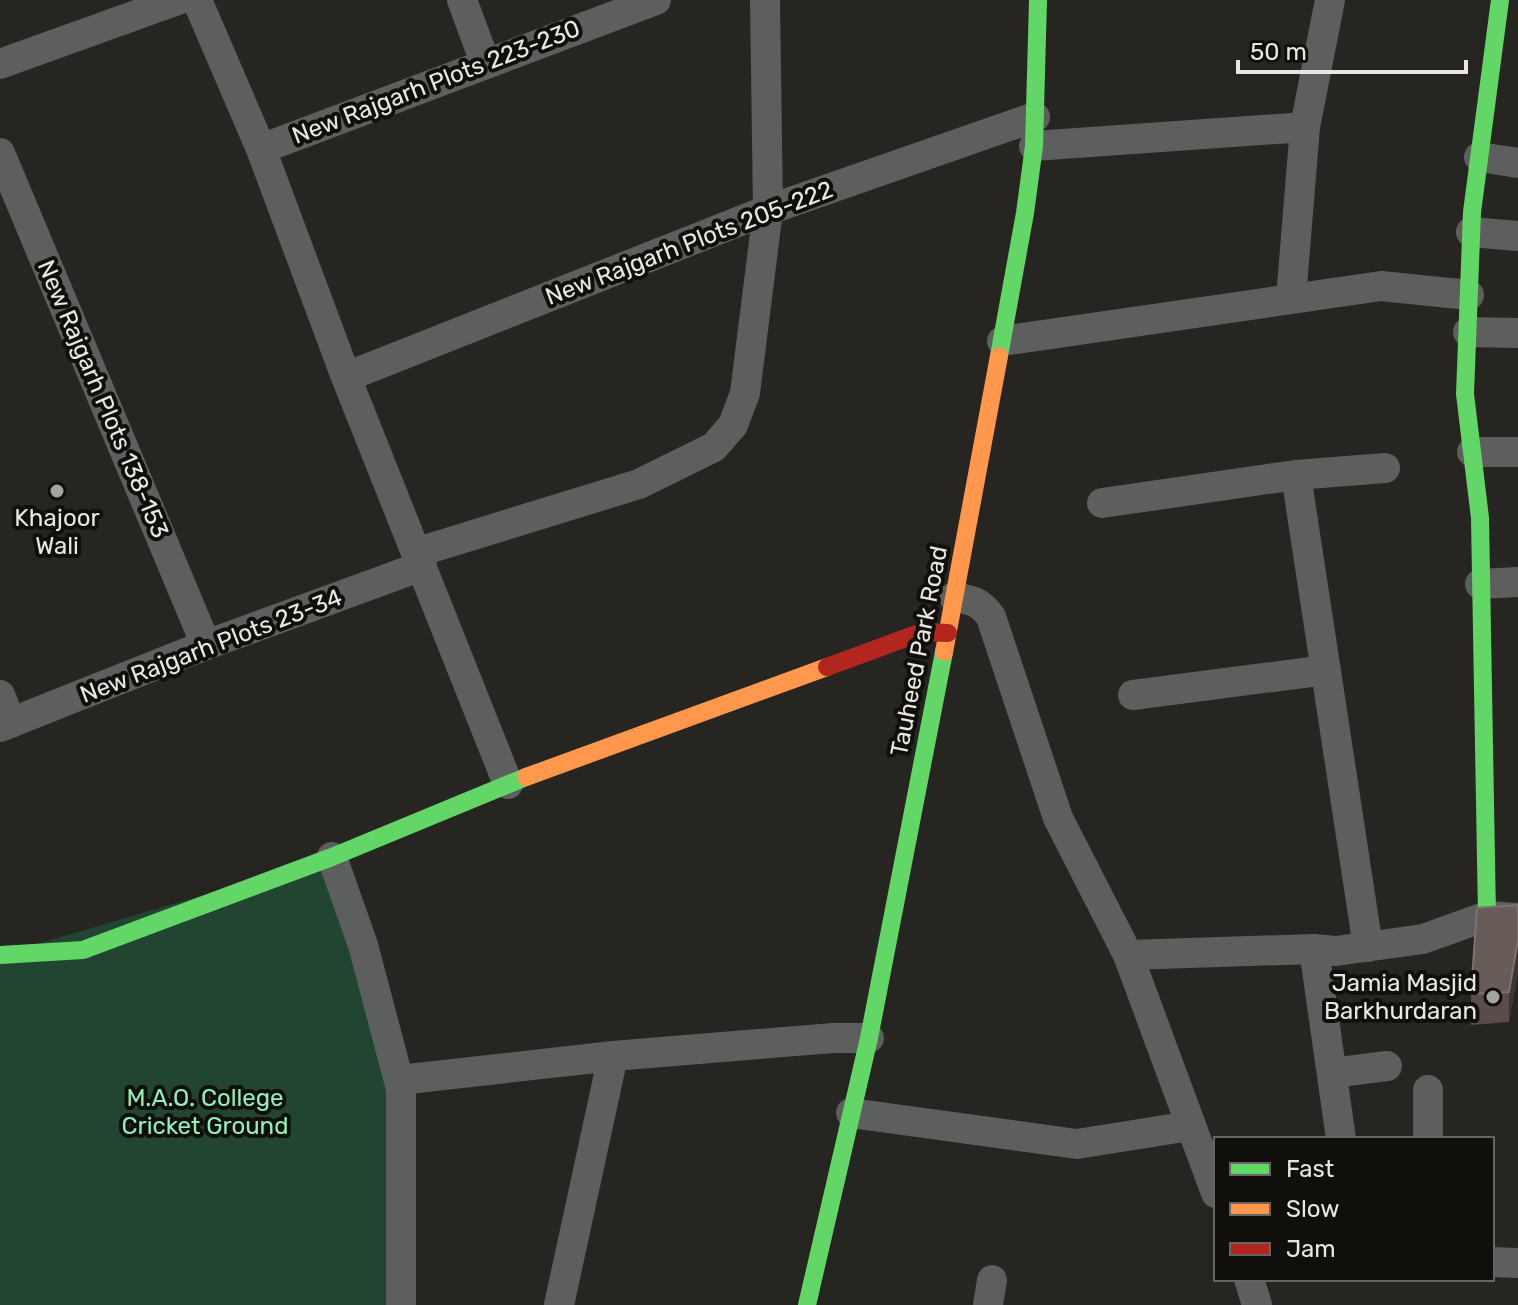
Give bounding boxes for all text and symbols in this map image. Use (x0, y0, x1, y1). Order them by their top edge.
street label: New Rajgarh Plots 223-230 (288, 14, 584, 150)
scale bar (1238, 24, 1466, 74)
text: 50 m (1250, 38, 1307, 66)
street label: New Rajgarh Plots 205-222 (541, 175, 837, 311)
street label: New Rajgarh Plots 138-153 (32, 256, 174, 542)
marker: Khajoor Wali (48, 482, 66, 500)
place label: Khajoor Wali (14, 504, 100, 560)
street label: Tauheed Park Road (885, 544, 953, 758)
street label: New Rajgarh Plots 23-34 (76, 583, 346, 709)
place label: Jamia Masjid Barkhurdaran (1324, 969, 1477, 1025)
marker: Jamia Masjid Barkhurdaran (1484, 988, 1502, 1006)
park label: M.A.O. College Cricket Ground (122, 1084, 288, 1140)
legend (1214, 1137, 1494, 1281)
text: Fast (1286, 1155, 1334, 1183)
text: Slow (1286, 1195, 1339, 1223)
text: Jam (1286, 1235, 1336, 1263)

